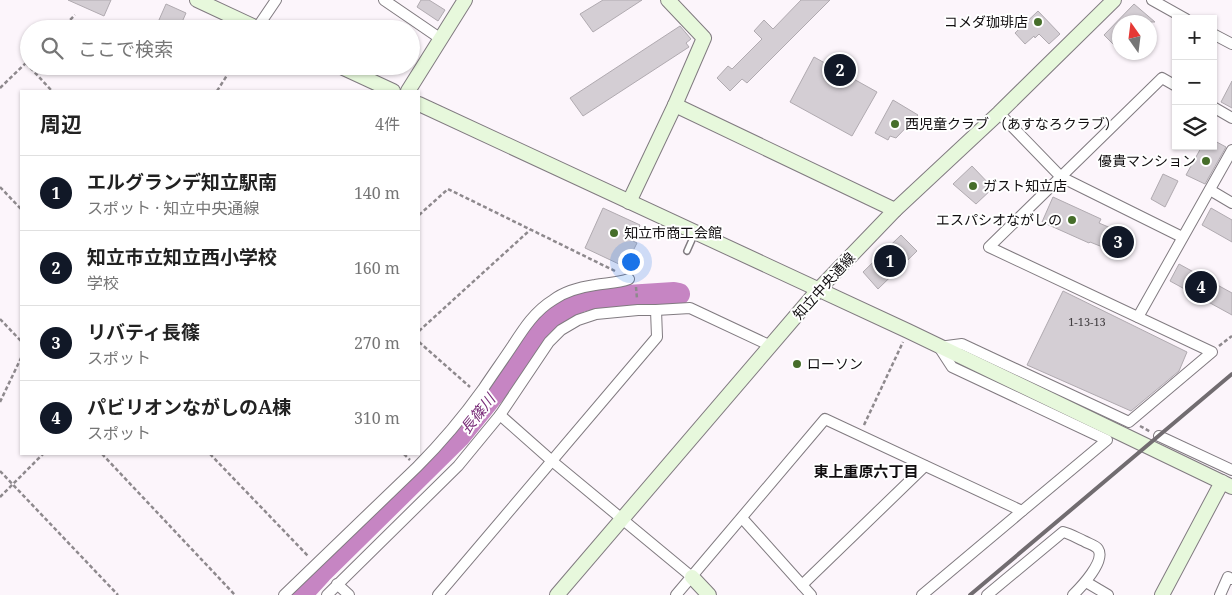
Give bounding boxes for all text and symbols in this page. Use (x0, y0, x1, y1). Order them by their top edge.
place label: コメダ珈琲店 (944, 12, 1028, 31)
north arrow (1112, 15, 1157, 60)
map controls (1172, 15, 1217, 150)
button: + (1172, 15, 1217, 60)
marker: コメダ珈琲店 (1032, 16, 1044, 28)
search box (20, 20, 420, 75)
icon: search (38, 34, 66, 62)
text: ここで検索 (78, 36, 173, 62)
pin: 2 (824, 51, 856, 89)
button: − (1172, 60, 1217, 105)
button: layers (1172, 105, 1217, 150)
text: 周辺 (40, 110, 82, 138)
text: 4件 (375, 113, 400, 135)
place label: 西児童クラブ （あすなろクラブ） (905, 114, 1119, 133)
marker: 西児童クラブ （あすなろクラブ） (889, 118, 901, 130)
place label: 優貴マンション (1098, 151, 1196, 170)
marker: 優貴マンション (1200, 155, 1212, 167)
text: エルグランデ知立駅南 (87, 169, 277, 195)
place label: ガスト知立店 (983, 176, 1067, 195)
marker: ガスト知立店 (967, 180, 979, 192)
text: 1 (51, 182, 61, 204)
text: 140 m (354, 182, 400, 204)
text: スポット · 知立中央通線 (87, 197, 259, 219)
place label: エスパシオながしの (936, 210, 1062, 229)
marker: エスパシオながしの (1066, 214, 1078, 226)
place label: 知立市商工会館 (624, 223, 722, 242)
pin: 3 (1102, 223, 1134, 261)
marker: 知立市商工会館 (608, 227, 620, 239)
pin: 1 (874, 242, 906, 280)
text: 知立市立知立西小学校 (87, 244, 277, 270)
street label: 知立中央通線 (788, 248, 859, 323)
your location (618, 249, 644, 275)
text: 2 (51, 257, 61, 279)
text: 160 m (354, 257, 400, 279)
pin: 4 (1185, 268, 1217, 306)
text: 学校 (87, 272, 119, 294)
house number: 1-13-13 (1068, 314, 1106, 329)
text: リバティ長篠 (87, 319, 200, 345)
text: 3 (51, 332, 61, 354)
text: 270 m (354, 332, 400, 354)
text: スポット (87, 347, 151, 369)
place label: ローソン (807, 354, 863, 373)
marker: ローソン (791, 358, 803, 370)
water label: 長篠川 (455, 388, 500, 437)
text: パビリオンながしのA棟 (87, 394, 291, 420)
text: 4 (51, 407, 61, 429)
text: 310 m (354, 407, 400, 429)
text: スポット (87, 422, 151, 444)
district label: 東上重原六丁目 (813, 461, 919, 481)

